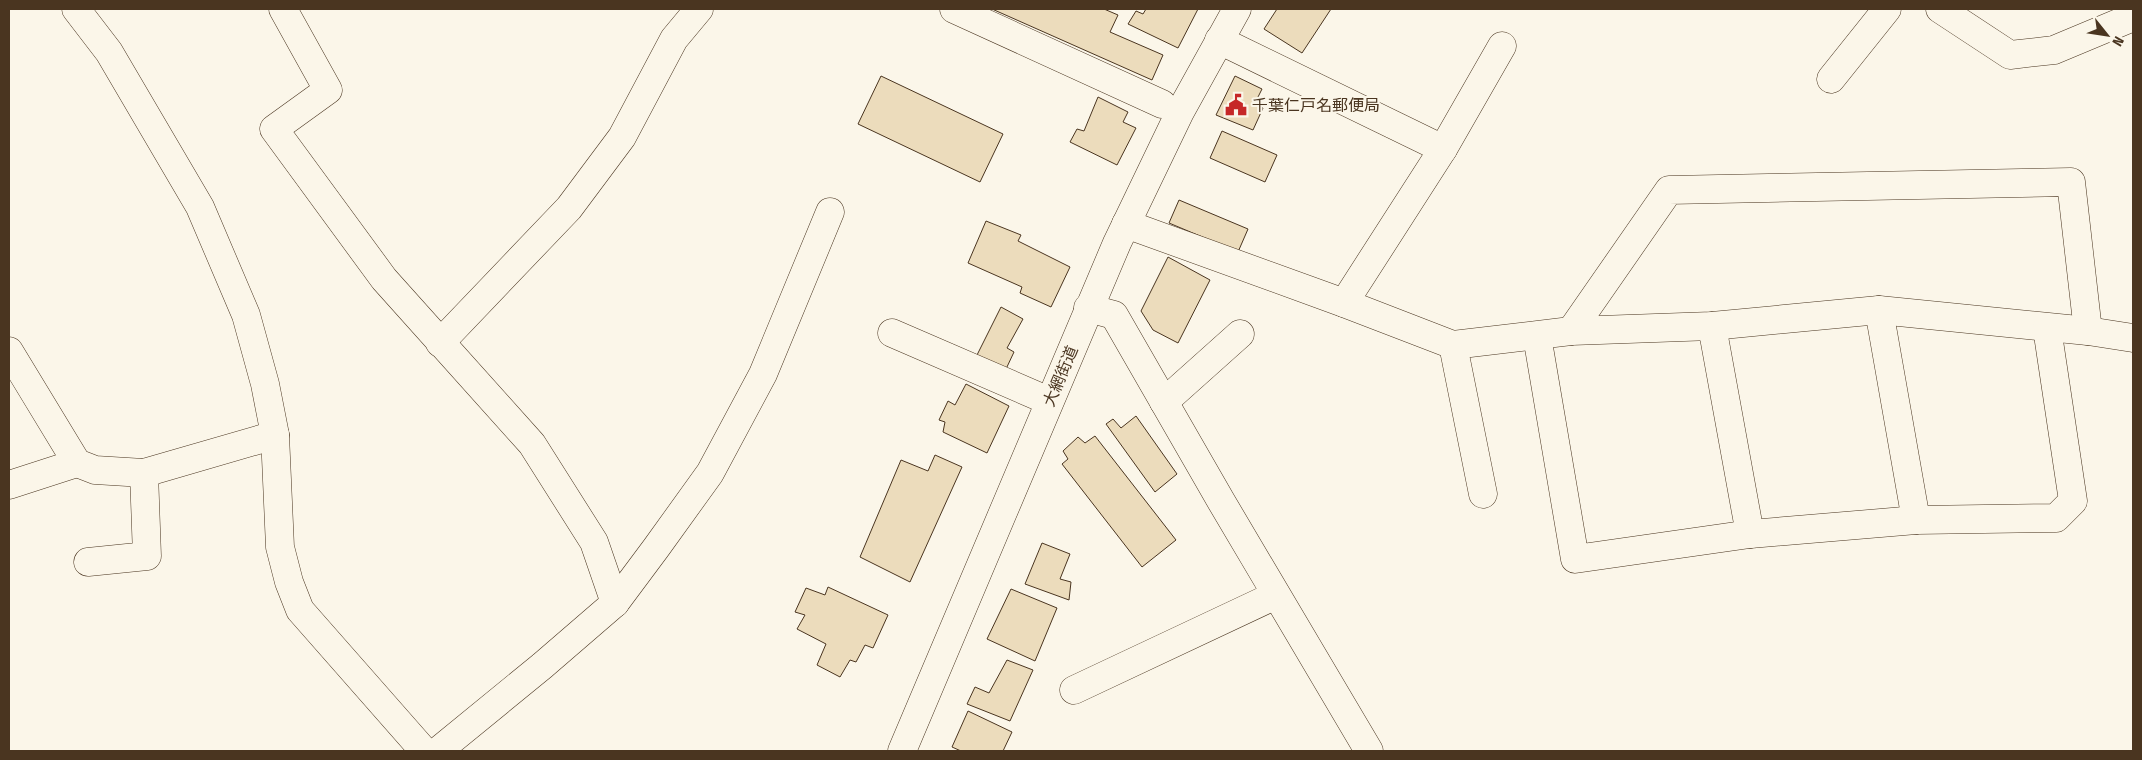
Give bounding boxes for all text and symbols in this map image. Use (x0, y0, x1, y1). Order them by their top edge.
north arrow (2082, 10, 2132, 60)
text: N (2108, 33, 2127, 49)
public building icon: 千葉仁戸名郵便局 (1223, 92, 1249, 118)
place label: 千葉仁戸名郵便局 (1252, 96, 1380, 115)
street label: 大網街道 (1039, 343, 1082, 409)

